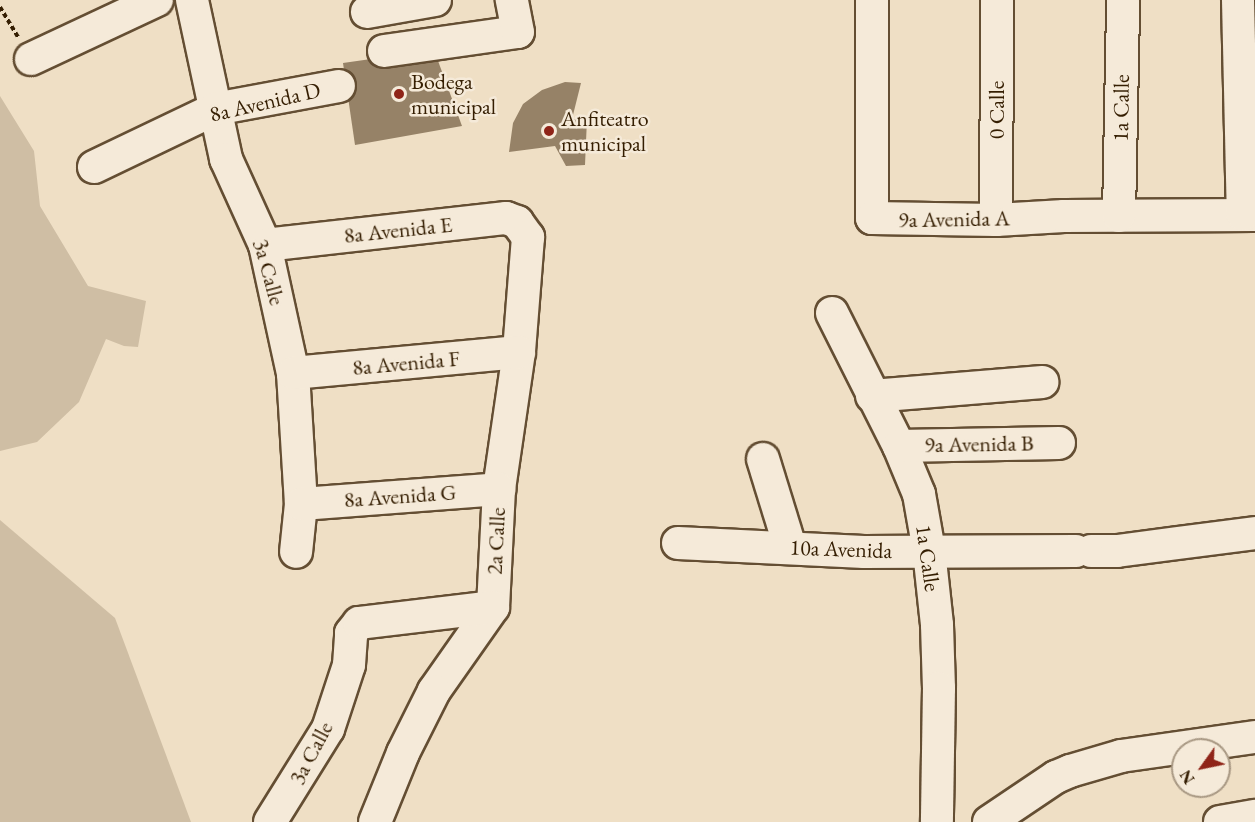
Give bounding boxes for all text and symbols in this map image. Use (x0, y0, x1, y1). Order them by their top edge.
place label: Bodega municipal (411, 68, 496, 119)
street label: 1a Calle (1107, 74, 1135, 142)
street label: 8a Avenida D (207, 76, 323, 128)
street label: 0 Calle (984, 81, 1010, 139)
marker: Bodega municipal (392, 87, 406, 101)
place label: Anfiteatro municipal (561, 105, 649, 156)
marker: Anfiteatro municipal (542, 124, 556, 138)
street label: 9a Avenida A (898, 205, 1010, 233)
street label: 8a Avenida E (343, 211, 453, 249)
street label: 3a Calle (248, 236, 290, 308)
street label: 8a Avenida F (351, 345, 461, 381)
street label: 9a Avenida B (924, 430, 1034, 458)
street label: 8a Avenida G (343, 479, 457, 513)
street label: 2a Calle (481, 507, 511, 575)
street label: 1a Calle (910, 523, 946, 593)
street label: 10a Avenida (789, 534, 893, 564)
street label: 3a Calle (284, 717, 338, 789)
north arrow (1171, 738, 1231, 798)
text: N (1175, 766, 1199, 788)

